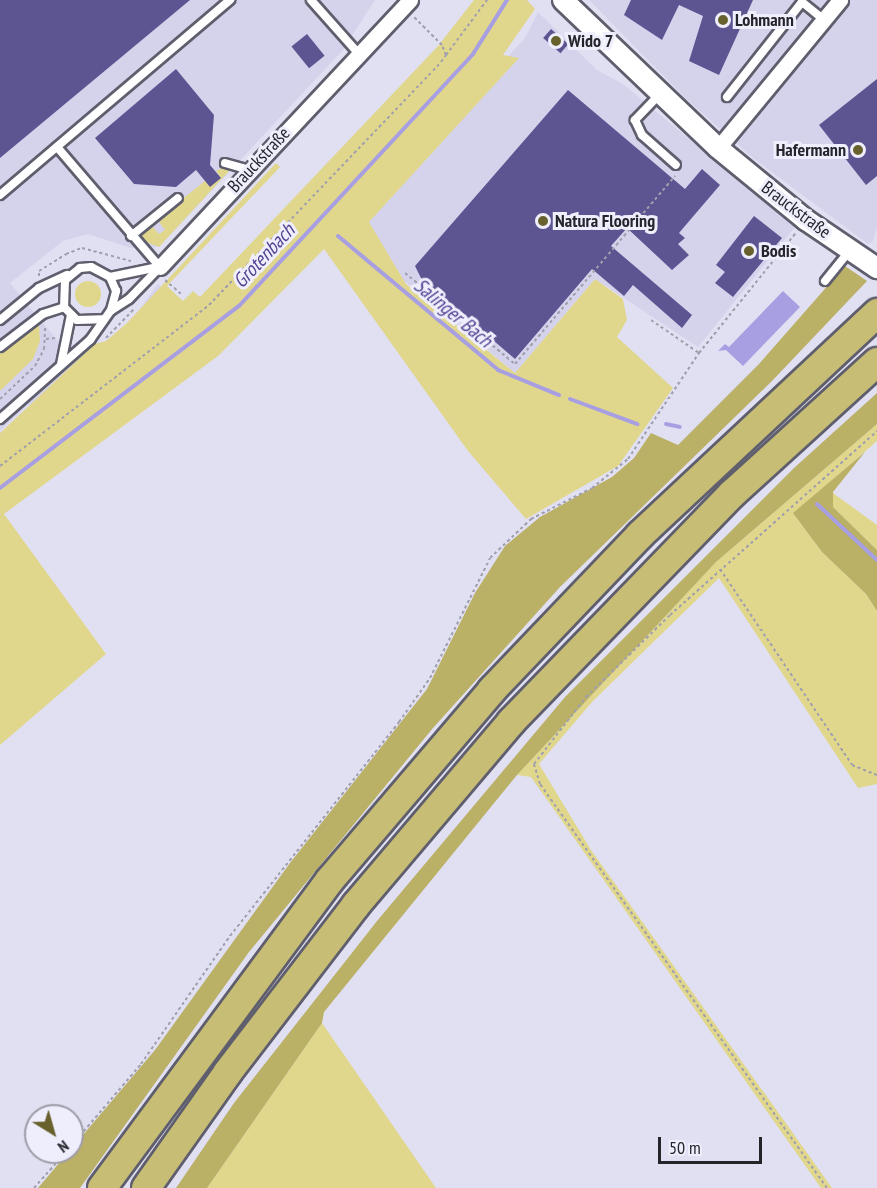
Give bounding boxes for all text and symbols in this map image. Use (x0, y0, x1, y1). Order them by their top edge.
place label: Lohmann (735, 9, 794, 31)
marker: Lohmann (716, 13, 730, 27)
place label: Wido 7 (568, 30, 613, 52)
marker: Wido 7 (549, 34, 563, 48)
street label: Brauckstraße (223, 123, 295, 197)
place label: Hafermann (776, 139, 846, 161)
marker: Hafermann (851, 143, 865, 157)
street label: Brauckstraße (757, 177, 835, 243)
place label: Natura Flooring (555, 210, 655, 232)
marker: Natura Flooring (536, 214, 550, 228)
water label: Grotenbach (228, 219, 300, 293)
place label: Bodis (761, 240, 796, 262)
marker: Bodis (742, 244, 756, 258)
water label: Salinger Bach (409, 274, 497, 352)
north arrow (24, 1104, 84, 1164)
scale bar (661, 1125, 764, 1163)
text: N (54, 1136, 73, 1157)
text: 50 m (669, 1136, 701, 1159)

